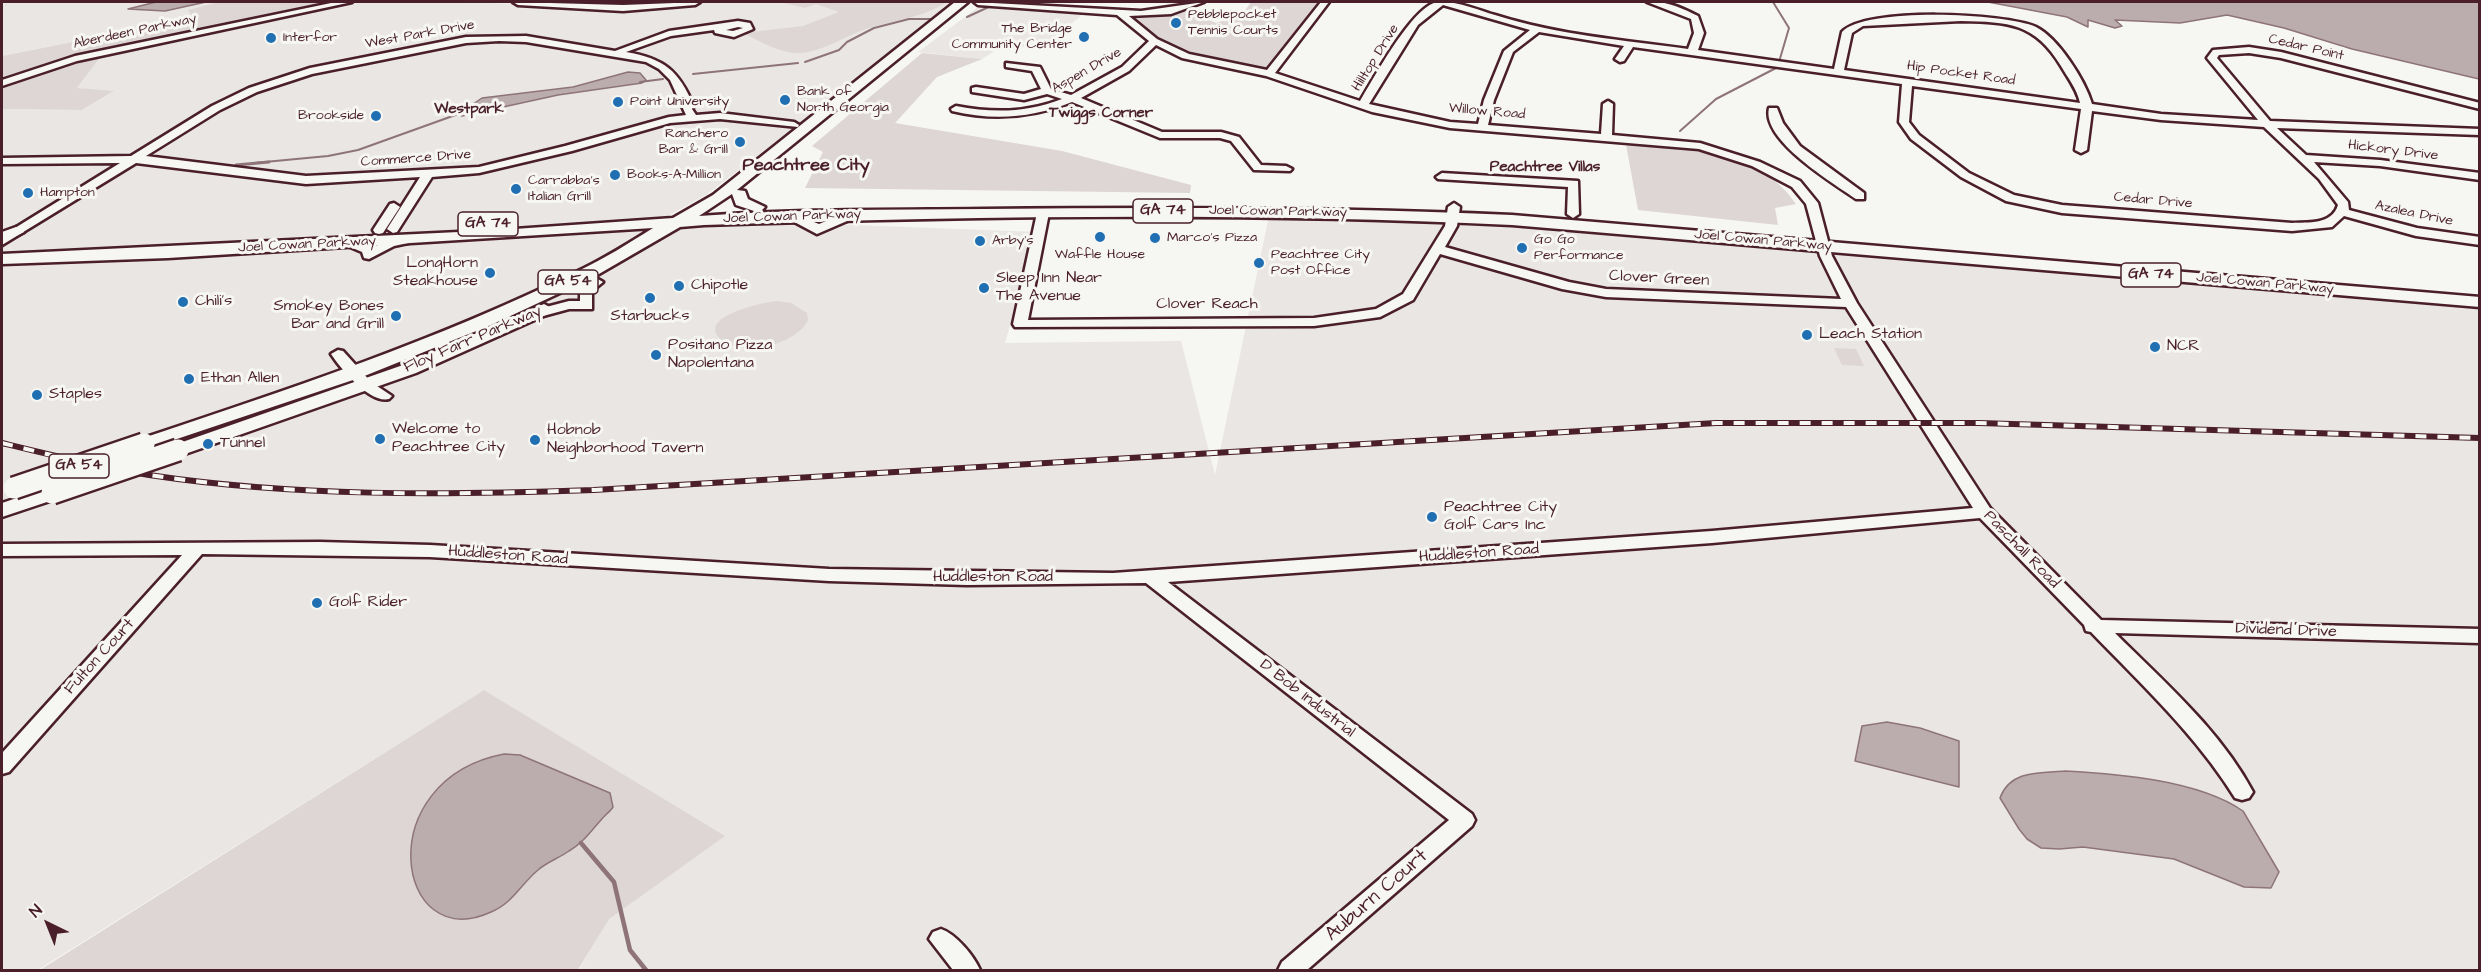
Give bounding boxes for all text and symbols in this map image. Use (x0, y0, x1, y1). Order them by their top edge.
place label: Pebblepocket Tennis Courts (1188, 7, 1278, 40)
street label: Aberdeen Parkway (72, 11, 198, 53)
marker: Pebblepocket Tennis Courts (1169, 16, 1183, 30)
street label: West Park Drive (364, 17, 476, 53)
place label: The Bridge Community Center (952, 21, 1072, 54)
street label: Hilltop Drive (1349, 21, 1403, 95)
place label: Interfor (283, 30, 337, 46)
marker: The Bridge Community Center (1077, 30, 1091, 44)
marker: Interfor (264, 31, 278, 45)
street label: Cedar Point (2267, 31, 2345, 65)
street label: Aspen Drive (1049, 44, 1125, 98)
street label: Hip Pocket Road (1906, 58, 2016, 90)
place label: Bank of North Georgia (797, 84, 889, 116)
marker: Bank of North Georgia (778, 93, 792, 107)
place label: Point University (630, 94, 729, 110)
marker: Point University (611, 95, 625, 109)
street label: Willow Road (1448, 100, 1526, 124)
district label: Westpark (434, 101, 504, 119)
district label: Twiggs Corner (1049, 105, 1153, 123)
place label: Brookside (298, 108, 364, 124)
marker: Brookside (369, 109, 383, 123)
place label: Ranchero Bar & Grill (659, 126, 728, 158)
marker: Ranchero Bar & Grill (733, 135, 747, 149)
street label: Hickory Drive (2347, 137, 2439, 165)
street label: Commerce Drive (360, 147, 472, 171)
district label: Peachtree City (742, 155, 870, 177)
district label: Peachtree Villas (1490, 159, 1600, 177)
place label: Books-A-Million (627, 167, 721, 183)
marker: Books-A-Million (608, 168, 622, 182)
place label: Carrabba's Italian Grill (528, 173, 600, 206)
marker: Carrabba's Italian Grill (509, 182, 523, 196)
place label: Hampton (40, 185, 95, 201)
marker: Hampton (21, 186, 35, 200)
street label: Cedar Drive (2113, 189, 2193, 213)
street label: Azalea Drive (2373, 198, 2455, 230)
road number: GA 74 (1133, 199, 1193, 223)
street label: Joel Cowan Parkway (1209, 202, 1347, 222)
street label: Joel Cowan Parkway (723, 206, 861, 228)
road number: GA 74 (458, 212, 518, 236)
street label: Joel Cowan Parkway (1694, 227, 1832, 255)
marker: Waffle House (1093, 230, 1107, 244)
place label: Marco's Pizza (1167, 230, 1257, 246)
marker: Marco's Pizza (1148, 231, 1162, 245)
place label: Go Go Performance (1534, 232, 1624, 264)
street label: Joel Cowan Parkway (238, 233, 376, 257)
place label: Arby's (992, 233, 1034, 249)
marker: Arby's (973, 234, 987, 248)
marker: Go Go Performance (1515, 241, 1529, 255)
place label: Waffle House (1055, 247, 1145, 263)
place label: Peachtree City Post Office (1271, 247, 1370, 280)
place label: LongHorn Steakhouse (393, 254, 478, 292)
marker: Peachtree City Post Office (1252, 256, 1266, 270)
road number: GA 74 (2121, 263, 2181, 287)
marker: LongHorn Steakhouse (483, 266, 497, 280)
street label: Clover Green (1608, 267, 1710, 291)
place label: Sleep Inn Near The Avenue (996, 269, 1102, 307)
road number: GA 54 (538, 270, 598, 294)
street label: Joel Cowan Parkway (2196, 270, 2334, 298)
place label: Chipotle (691, 276, 748, 296)
marker: Chipotle (672, 279, 686, 293)
marker: Sleep Inn Near The Avenue (977, 281, 991, 295)
marker: Starbucks (643, 291, 657, 305)
place label: Chili's (195, 292, 232, 312)
marker: Chili's (176, 295, 190, 309)
street label: Clover Reach (1156, 295, 1258, 315)
place label: Smokey Bones Bar and Grill (274, 297, 384, 335)
street label: Floy Farr Parkway (401, 302, 545, 378)
place label: Starbucks (611, 307, 689, 327)
marker: Smokey Bones Bar and Grill (389, 309, 403, 323)
place label: Leach Station (1819, 325, 1922, 345)
marker: Leach Station (1800, 328, 1814, 342)
place label: Positano Pizza Napolentana (668, 336, 772, 374)
place label: NCR (2167, 337, 2200, 357)
marker: NCR (2148, 340, 2162, 354)
marker: Positano Pizza Napolentana (649, 348, 663, 362)
place label: Ethan Allen (201, 369, 279, 389)
marker: Ethan Allen (182, 372, 196, 386)
place label: Staples (49, 385, 102, 405)
marker: Staples (30, 388, 44, 402)
place label: Welcome to Peachtree City (392, 420, 505, 458)
place label: Hobnob Neighborhood Tavern (547, 421, 704, 459)
marker: Welcome to Peachtree City (373, 432, 387, 446)
marker: Hobnob Neighborhood Tavern (528, 433, 542, 447)
place label: Tunnel (220, 434, 265, 454)
marker: Tunnel (201, 437, 215, 451)
road number: GA 54 (49, 454, 109, 478)
place label: Peachtree City Golf Cars Inc (1444, 498, 1557, 536)
street label: Paschall Road (1979, 507, 2063, 593)
marker: Peachtree City Golf Cars Inc (1425, 510, 1439, 524)
street label: Huddleston Road (1418, 540, 1540, 568)
street label: Huddleston Road (447, 542, 569, 570)
street label: Huddleston Road (933, 568, 1053, 588)
place label: Golf Rider (329, 593, 407, 613)
marker: Golf Rider (310, 596, 324, 610)
street label: Fulton Court (61, 615, 139, 699)
street label: Dividend Drive (2235, 620, 2337, 642)
street label: D Bob Industrial (1256, 656, 1358, 742)
street label: Auburn Court (1321, 845, 1433, 947)
north arrow (18, 894, 78, 954)
text: N (25, 899, 47, 922)

